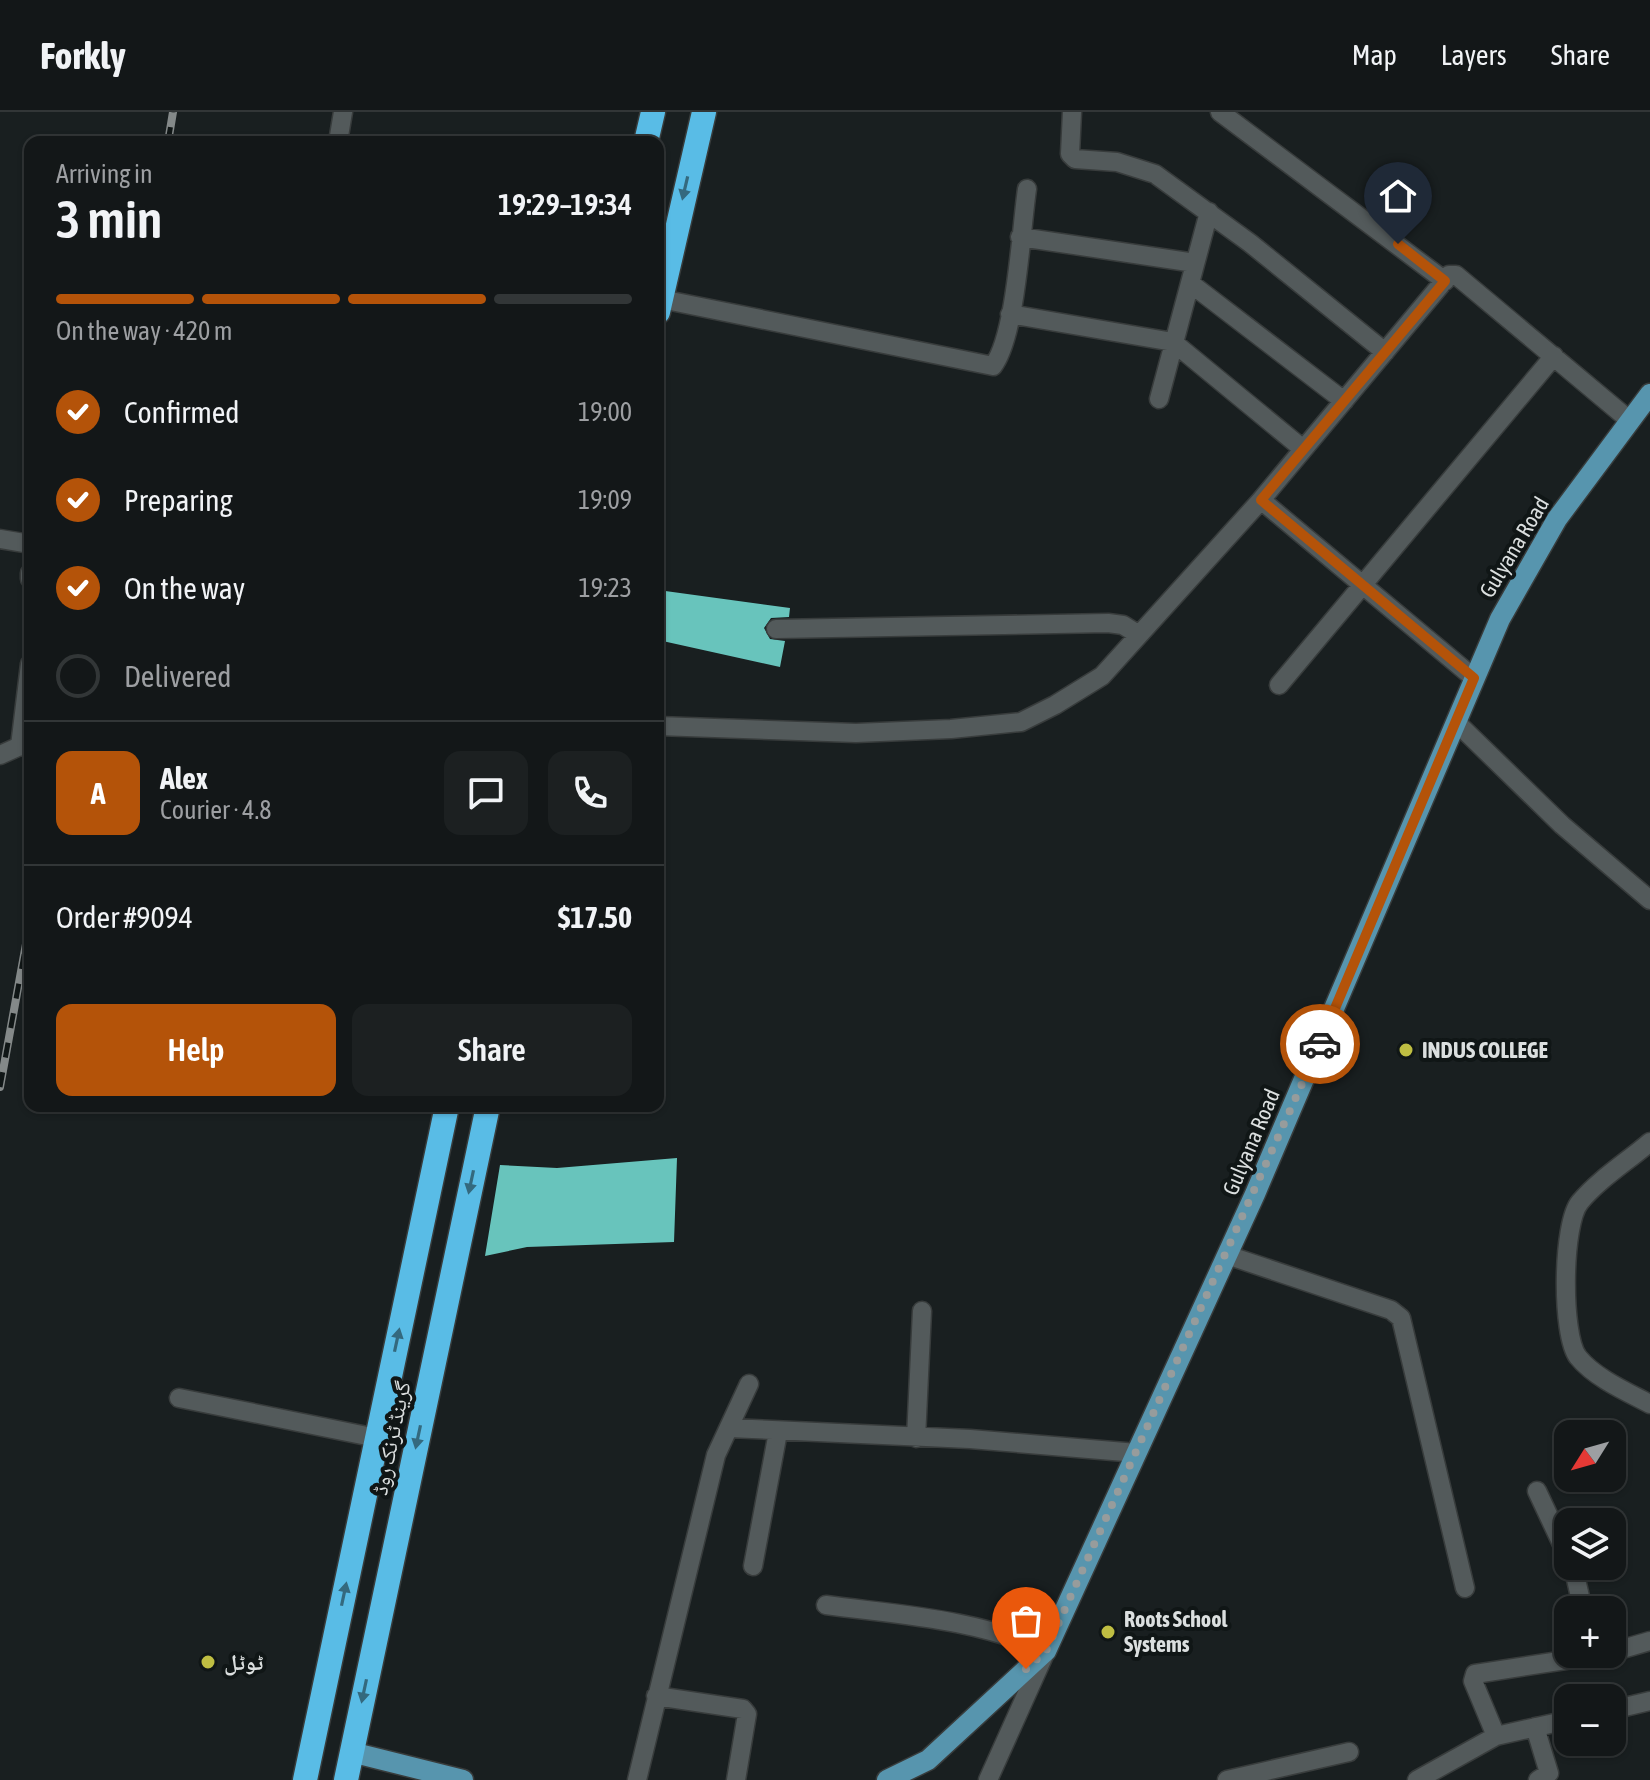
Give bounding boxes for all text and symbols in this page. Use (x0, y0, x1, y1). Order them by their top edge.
text: Forkly (40, 34, 126, 77)
text: Map (1352, 39, 1397, 71)
text: Layers (1441, 39, 1507, 71)
text: Share (1551, 39, 1610, 71)
text: Arriving in (56, 159, 153, 189)
pin (1364, 162, 1432, 244)
icon: home (1376, 174, 1420, 218)
one-way arrow (679, 175, 691, 200)
text: 19:29–19:34 (498, 187, 632, 221)
text: 3 min (56, 189, 162, 249)
text: On the way · 420 m (56, 316, 233, 346)
icon: check (56, 390, 100, 434)
text: Confirmed (124, 395, 239, 429)
text: 19:00 (578, 397, 632, 427)
icon: check (56, 478, 100, 522)
text: Preparing (124, 483, 233, 517)
text: 19:09 (578, 485, 632, 515)
street label: Gulyana Road (1474, 492, 1554, 602)
icon: check (56, 566, 100, 610)
text: On the way (124, 571, 245, 605)
text: 19:23 (578, 573, 632, 603)
text: Delivered (124, 659, 232, 693)
button: chat (444, 751, 528, 835)
button: phone (548, 751, 632, 835)
text: Alex (160, 761, 208, 795)
text: A (91, 776, 105, 810)
text: Courier · 4.8 (160, 795, 271, 825)
text: Order #9094 (56, 900, 193, 934)
text: $17.50 (558, 900, 632, 934)
button: Help (56, 1004, 336, 1096)
button: Share (352, 1004, 632, 1096)
courier (1280, 1004, 1360, 1084)
icon: car (1298, 1022, 1342, 1066)
place label: INDUS COLLEGE (1422, 1037, 1549, 1063)
marker: INDUS COLLEGE (1397, 1041, 1415, 1059)
street label: Gulyana Road (1217, 1085, 1285, 1199)
one-way arrow (465, 1170, 477, 1195)
one-way arrow (391, 1327, 404, 1352)
street label: گرینڈ ٹرنک روڈ (366, 1379, 416, 1497)
north arrow (1554, 1420, 1626, 1492)
map controls (1554, 1420, 1626, 1756)
one-way arrow (411, 1424, 424, 1449)
button: layers (1554, 1508, 1626, 1580)
one-way arrow (338, 1581, 351, 1606)
pin (992, 1587, 1060, 1669)
button: + (1554, 1596, 1626, 1668)
icon: bag (1004, 1599, 1048, 1643)
place label: Roots School Systems (1124, 1606, 1229, 1657)
marker: Roots School Systems (1099, 1623, 1117, 1641)
place label: ٹوٹل (224, 1649, 263, 1676)
marker: ٹوٹل (199, 1653, 217, 1671)
one-way arrow (357, 1679, 370, 1704)
button: − (1554, 1684, 1626, 1756)

